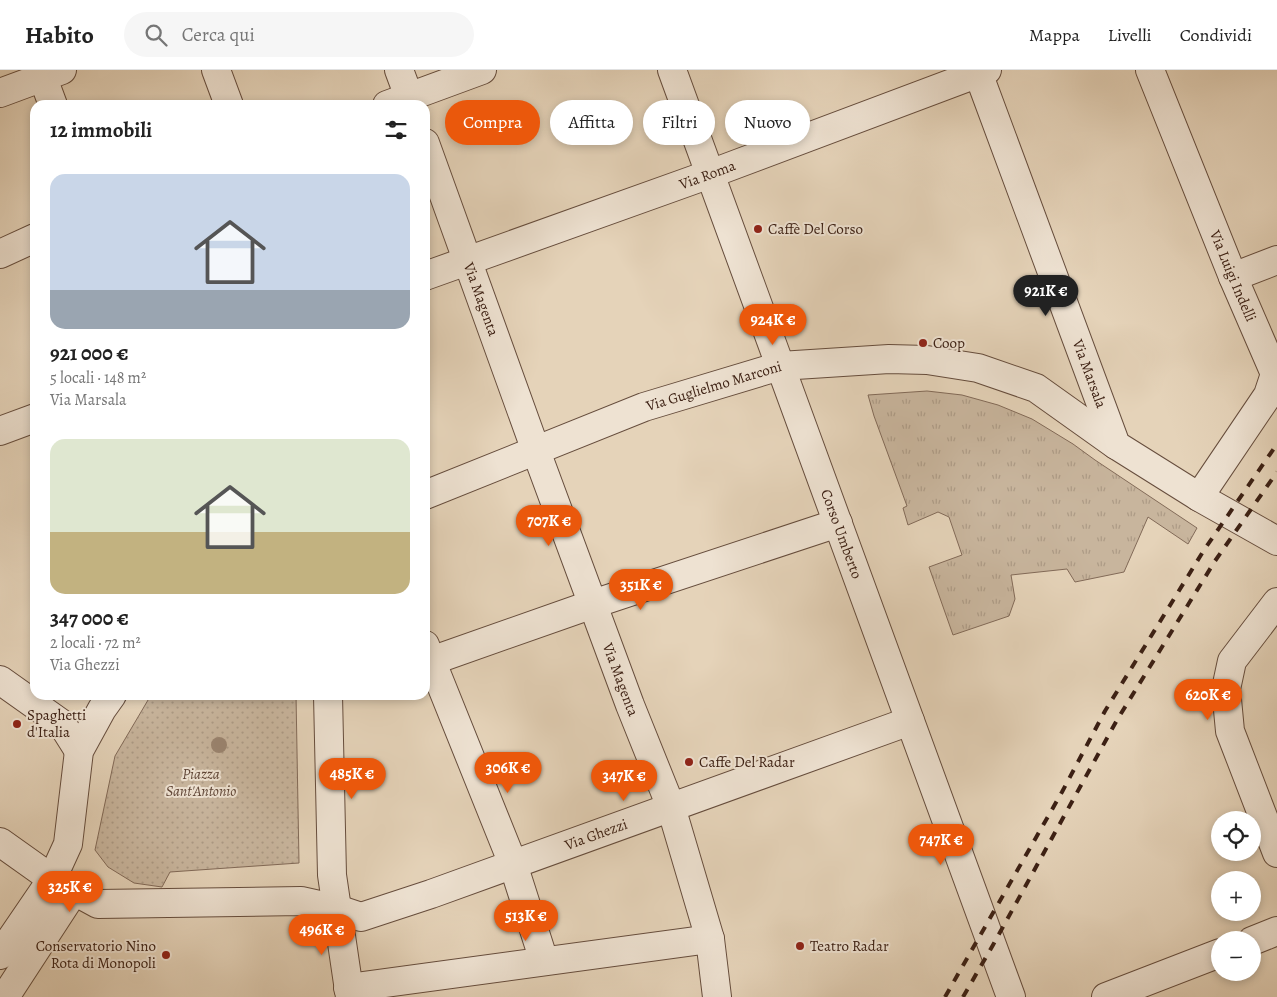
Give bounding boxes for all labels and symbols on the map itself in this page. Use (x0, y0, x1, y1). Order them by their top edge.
street label: Via Roma (676, 155, 738, 195)
place label: Caffè Del Corso (768, 219, 863, 239)
marker: Caffè Del Corso (752, 223, 764, 235)
street label: Via Luigi Indelli (1205, 226, 1261, 325)
street label: Via Magenta (459, 259, 504, 339)
pin: 921K € (1005, 274, 1087, 317)
pin: 924K € (732, 304, 814, 346)
place label: Coop (933, 333, 965, 353)
street label: Via Marsala (1067, 336, 1111, 411)
marker: Coop (917, 337, 929, 349)
street label: Via Guglielmo Marconi (643, 356, 784, 416)
street label: Corso Umberto (816, 486, 867, 581)
pin: 707K € (508, 504, 590, 547)
pin: 351K € (600, 568, 682, 611)
street label: Via Magenta (598, 639, 643, 719)
pin: 620K € (1167, 678, 1249, 721)
place label: Spaghetti d'Italia (27, 705, 86, 742)
marker: Spaghetti d'Italia (11, 718, 23, 730)
pin: 306K € (467, 752, 549, 794)
place label: Caffe Del Radar (699, 752, 795, 772)
marker: Caffe Del Radar (683, 756, 695, 768)
pin: 485K € (311, 758, 393, 800)
pin: 347K € (583, 760, 665, 802)
park label: Piazza Sant'Antonio (166, 764, 236, 801)
street label: Via Ghezzi (561, 814, 630, 855)
pin: 747K € (900, 824, 982, 866)
pin: 325K € (29, 870, 111, 913)
pin: 513K € (485, 900, 567, 942)
pin: 496K € (281, 914, 363, 956)
place label: Conservatorio Nino Rota di Monopoli (36, 936, 156, 973)
place label: Teatro Radar (810, 936, 889, 956)
marker: Teatro Radar (794, 940, 806, 952)
marker: Conservatorio Nino Rota di Monopoli (160, 949, 172, 961)

